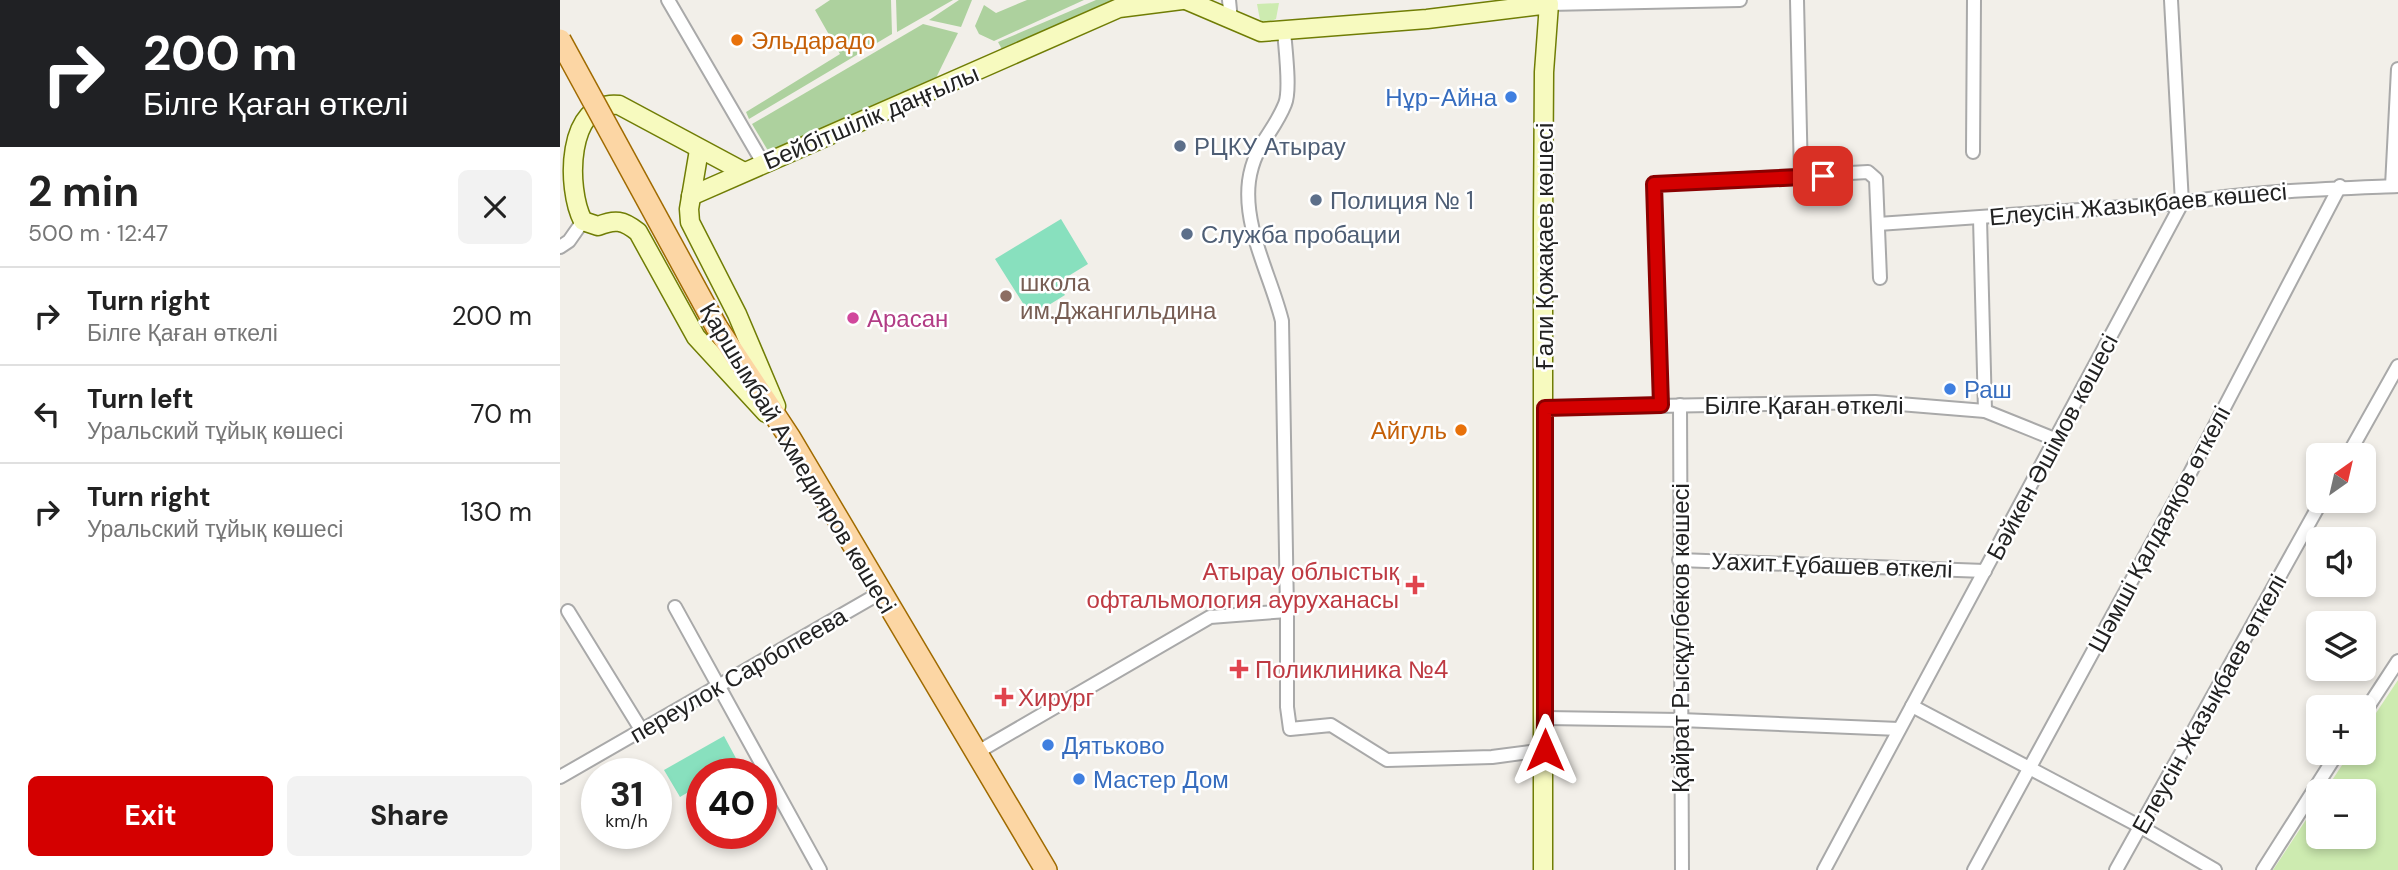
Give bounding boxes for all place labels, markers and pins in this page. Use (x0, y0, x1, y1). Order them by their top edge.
place label: Эльдарадо (751, 25, 875, 56)
marker: Эльдарадо (729, 32, 745, 48)
place label: Нұр-Айна (1385, 82, 1498, 113)
marker: Нұр-Айна (1503, 89, 1519, 105)
place label: РЦКУ Атырау (1194, 131, 1346, 162)
marker: РЦКУ Атырау (1172, 138, 1188, 154)
pin (1793, 146, 1853, 206)
place label: Полиция № 1 (1330, 185, 1474, 216)
marker: Полиция № 1 (1308, 192, 1324, 208)
place label: Служба пробации (1201, 219, 1401, 250)
marker: Служба пробации (1179, 226, 1195, 242)
place label: школа им.Джангильдина (1020, 267, 1217, 326)
marker: школа им.Джангильдина (998, 288, 1014, 304)
place label: Арасан (867, 303, 948, 334)
marker: Арасан (845, 310, 861, 326)
place label: Раш (1964, 374, 2012, 405)
marker: Раш (1942, 381, 1958, 397)
place label: Айгуль (1371, 415, 1447, 446)
marker: Айгуль (1453, 422, 1469, 438)
place label: Атырау облыстық офтальмология ауруханасы (1087, 556, 1399, 615)
marker: Атырау облыстық офтальмология ауруханасы (1405, 575, 1425, 595)
place label: Поликлиника №4 (1255, 654, 1448, 685)
marker: Поликлиника №4 (1229, 659, 1249, 679)
place label: Хирург (1018, 682, 1095, 713)
marker: Хирург (996, 689, 1012, 705)
place label: Дятьково (1062, 730, 1165, 761)
marker: Дятьково (1040, 737, 1056, 753)
place label: Мастер Дом (1093, 764, 1229, 795)
marker: Мастер Дом (1071, 771, 1087, 787)

